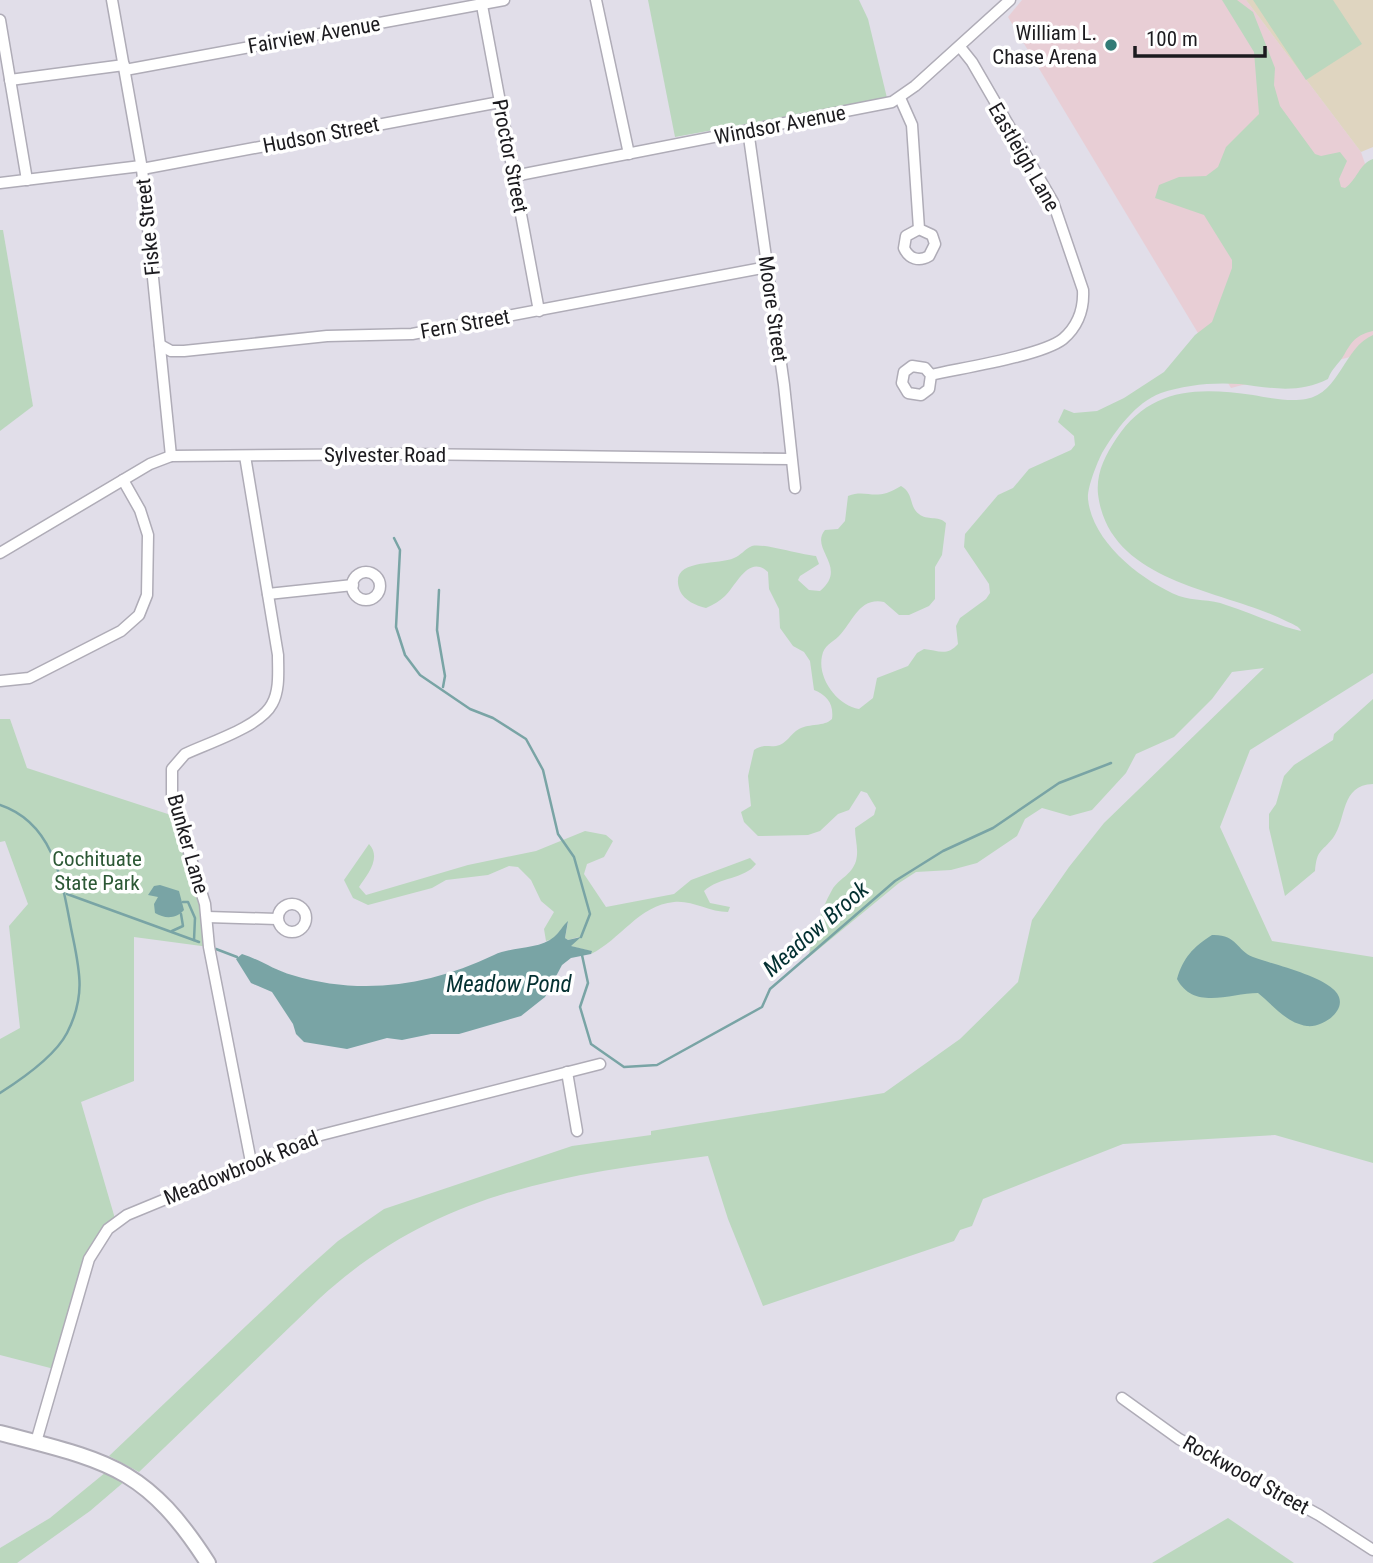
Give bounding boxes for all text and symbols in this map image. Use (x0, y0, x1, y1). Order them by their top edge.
street label: Fairview Avenue (246, 12, 382, 58)
scale bar (1135, 14, 1264, 58)
place label: William L. Chase Arena (992, 21, 1097, 69)
text: 100 m (1146, 27, 1198, 51)
marker: William L. Chase Arena (1103, 37, 1119, 53)
street label: Proctor Street (487, 97, 533, 215)
street label: Eastleigh Lane (983, 99, 1065, 216)
street label: Windsor Avenue (712, 100, 848, 149)
street label: Hudson Street (261, 112, 381, 158)
street label: Fiske Street (131, 177, 165, 277)
street label: Moore Street (754, 254, 792, 364)
street label: Fern Street (418, 304, 512, 344)
street label: Sylvester Road (324, 443, 446, 467)
street label: Bunker Lane (162, 792, 214, 897)
park label: Cochituate State Park (52, 847, 142, 895)
water label: Meadow Brook (758, 875, 875, 982)
water label: Meadow Pond (446, 971, 573, 998)
street label: Meadowbrook Road (160, 1126, 322, 1210)
street label: Rockwood Street (1179, 1431, 1313, 1519)

